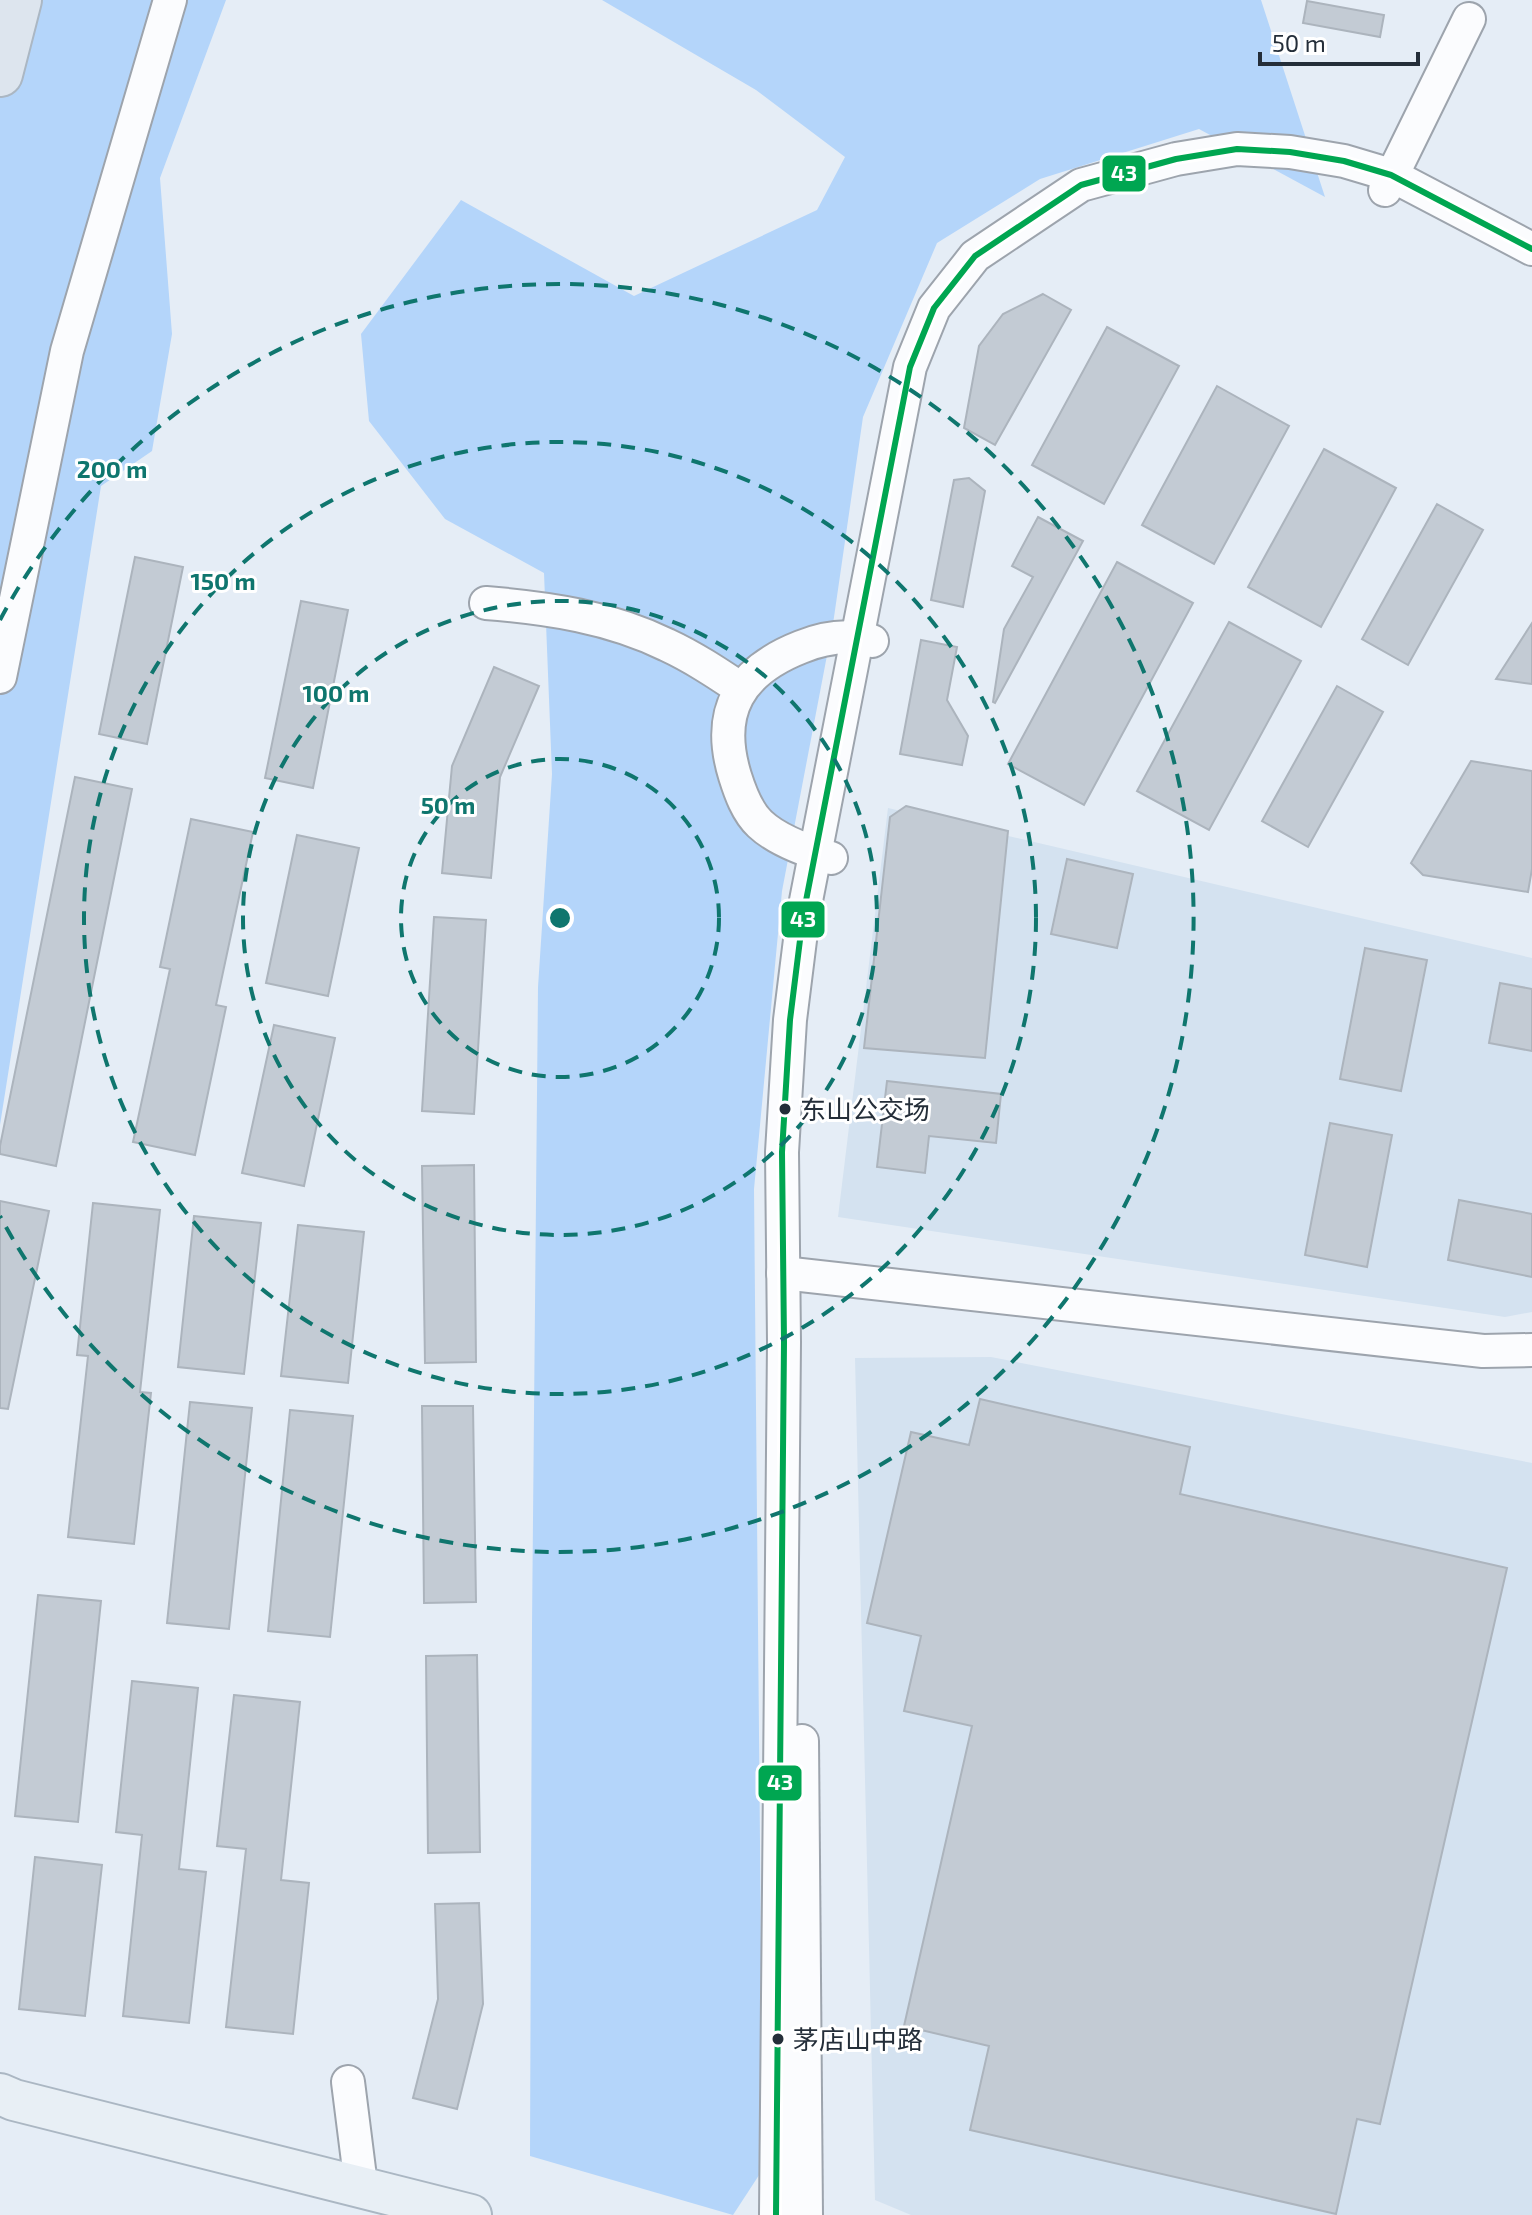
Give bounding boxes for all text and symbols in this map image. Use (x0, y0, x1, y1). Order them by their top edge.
scale bar (1260, 16, 1418, 66)
text: 50 m (1272, 28, 1326, 57)
line badge: 43 (1101, 154, 1147, 193)
text: 43 (1111, 159, 1137, 185)
text: 200 m (77, 454, 147, 483)
text: 150 m (190, 566, 256, 595)
text: 100 m (303, 678, 369, 707)
text: 50 m (421, 790, 475, 819)
line badge: 43 (780, 900, 826, 939)
centre of rings (546, 904, 574, 932)
text: 43 (790, 905, 816, 931)
place label: 东山公交场 (800, 1093, 930, 1124)
marker: 东山公交场 (777, 1101, 793, 1117)
line badge: 43 (757, 1764, 803, 1802)
text: 43 (767, 1768, 793, 1794)
place label: 茅店山中路 (793, 2023, 923, 2054)
marker: 茅店山中路 (770, 2031, 786, 2047)

